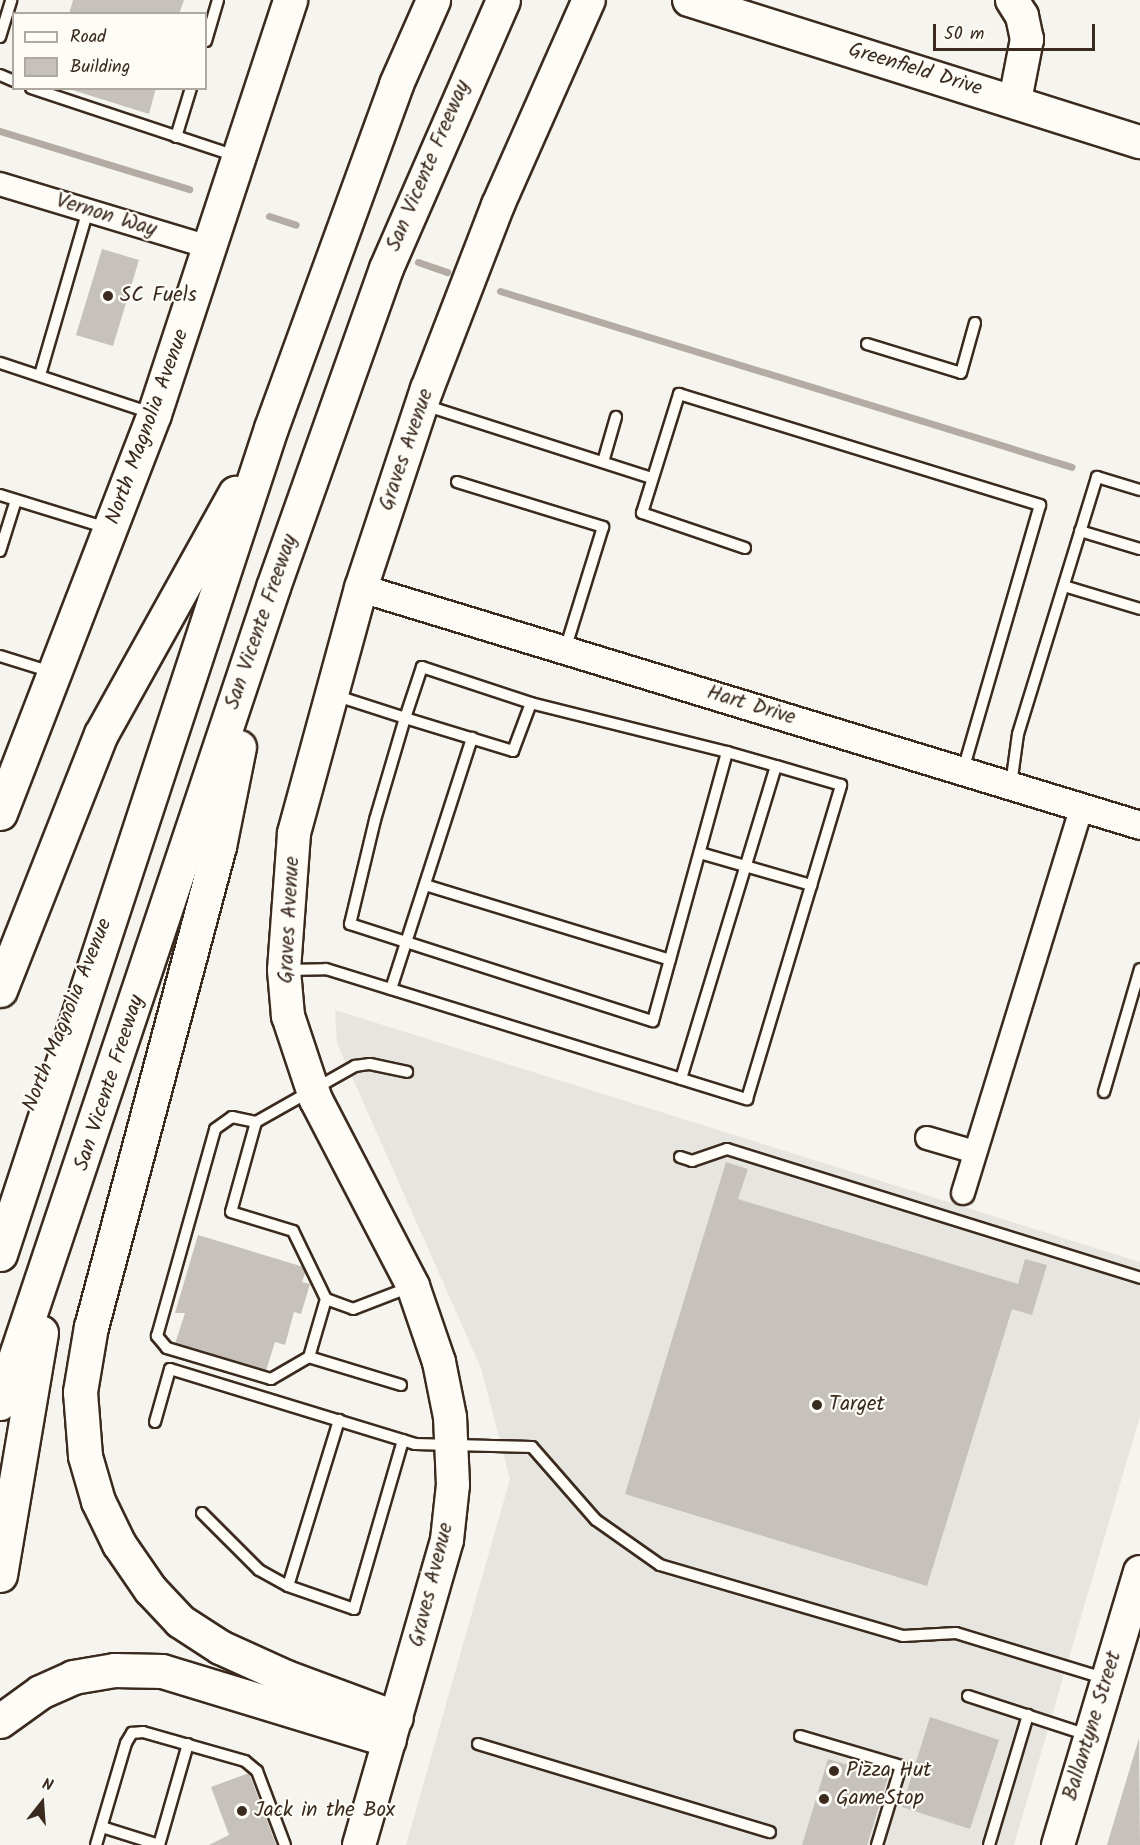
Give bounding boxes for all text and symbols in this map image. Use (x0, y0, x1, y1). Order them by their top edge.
legend (12, 12, 207, 90)
scale bar (936, 12, 1098, 50)
text: 50 m (944, 20, 984, 49)
text: Road (70, 23, 106, 52)
street label: Greenfield Drive (845, 38, 985, 102)
text: Building (70, 53, 130, 82)
street label: San Vicente Freeway (382, 77, 476, 255)
street label: Vernon Way (53, 189, 159, 243)
place label: SC Fuels (120, 283, 197, 309)
marker: SC Fuels (101, 289, 115, 303)
street label: North Magnolia Avenue (101, 326, 195, 528)
street label: Graves Avenue (374, 386, 440, 514)
street label: San Vicente Freeway (220, 531, 304, 713)
street label: Hart Drive (704, 681, 798, 731)
street label: Graves Avenue (274, 856, 306, 984)
street label: North Magnolia Avenue (18, 915, 118, 1115)
street label: San Vicente Freeway (70, 992, 150, 1174)
place label: Target (829, 1392, 885, 1418)
marker: Target (810, 1398, 824, 1412)
street label: Graves Avenue (404, 1520, 460, 1650)
street label: Ballantyne Street (1058, 1648, 1128, 1804)
place label: Pizza Hut (846, 1758, 931, 1784)
marker: Pizza Hut (827, 1764, 841, 1778)
text: N (39, 1772, 56, 1799)
north arrow (12, 1773, 72, 1833)
place label: GameStop (836, 1786, 924, 1812)
marker: GameStop (817, 1792, 831, 1806)
place label: Jack in the Box (254, 1798, 395, 1824)
marker: Jack in the Box (235, 1804, 249, 1818)

